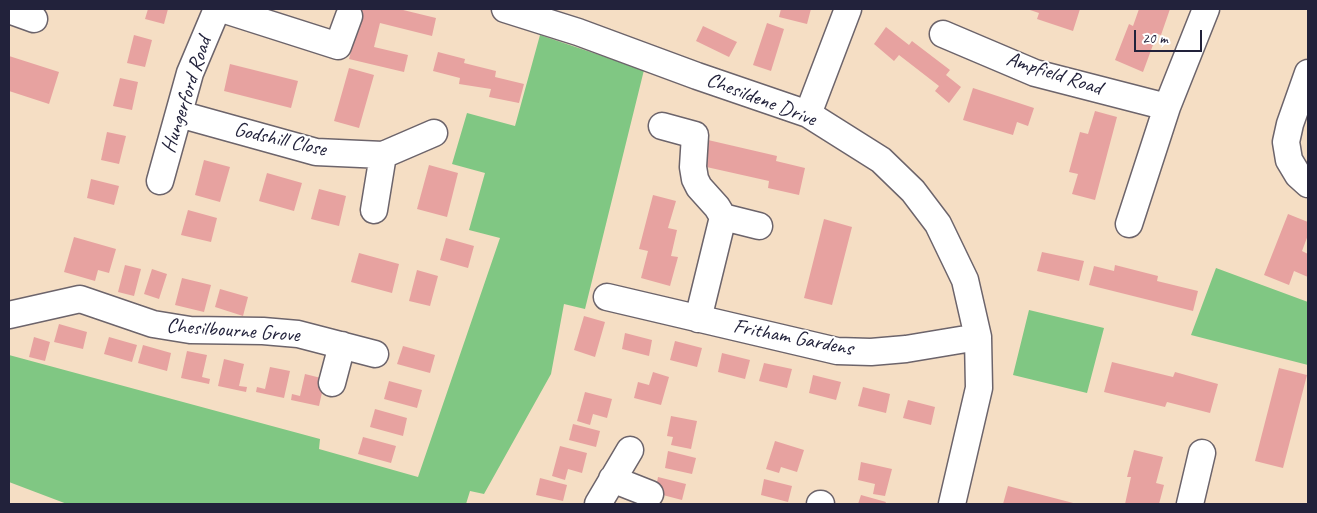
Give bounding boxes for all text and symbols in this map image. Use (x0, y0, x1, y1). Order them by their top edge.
scale bar (1137, 20, 1204, 52)
text: 20 m (1142, 29, 1168, 48)
street label: Hungerford Road (156, 34, 218, 156)
street label: Ampfield Road (1003, 47, 1105, 101)
street label: Chesildene Drive (703, 68, 819, 132)
street label: Godshill Close (232, 117, 328, 163)
street label: Chesilbourne Grove (166, 314, 300, 348)
street label: Fritham Gardens (731, 314, 855, 362)

